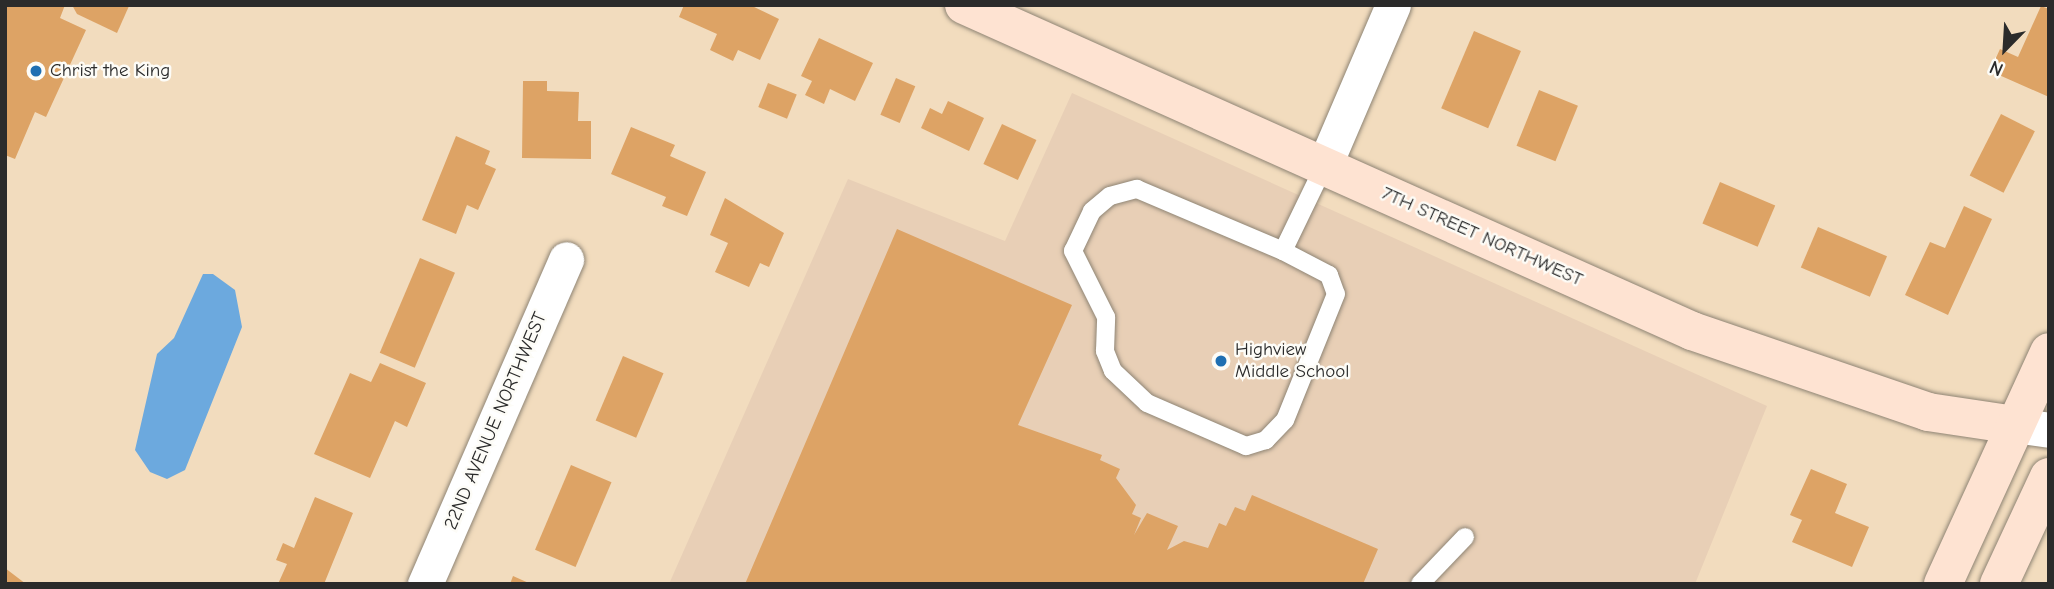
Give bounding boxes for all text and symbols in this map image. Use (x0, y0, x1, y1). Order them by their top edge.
north arrow (1970, 14, 2040, 84)
text: N (1986, 56, 2007, 81)
place label: Christ the King (50, 60, 170, 82)
marker: Christ the King (28, 63, 44, 79)
street label: 7TH STREET NORTHWEST (1378, 182, 1586, 292)
street label: 22ND AVENUE NORTHWEST (440, 309, 552, 533)
place label: Highview Middle School (1235, 339, 1349, 383)
marker: Highview Middle School (1213, 353, 1229, 369)

